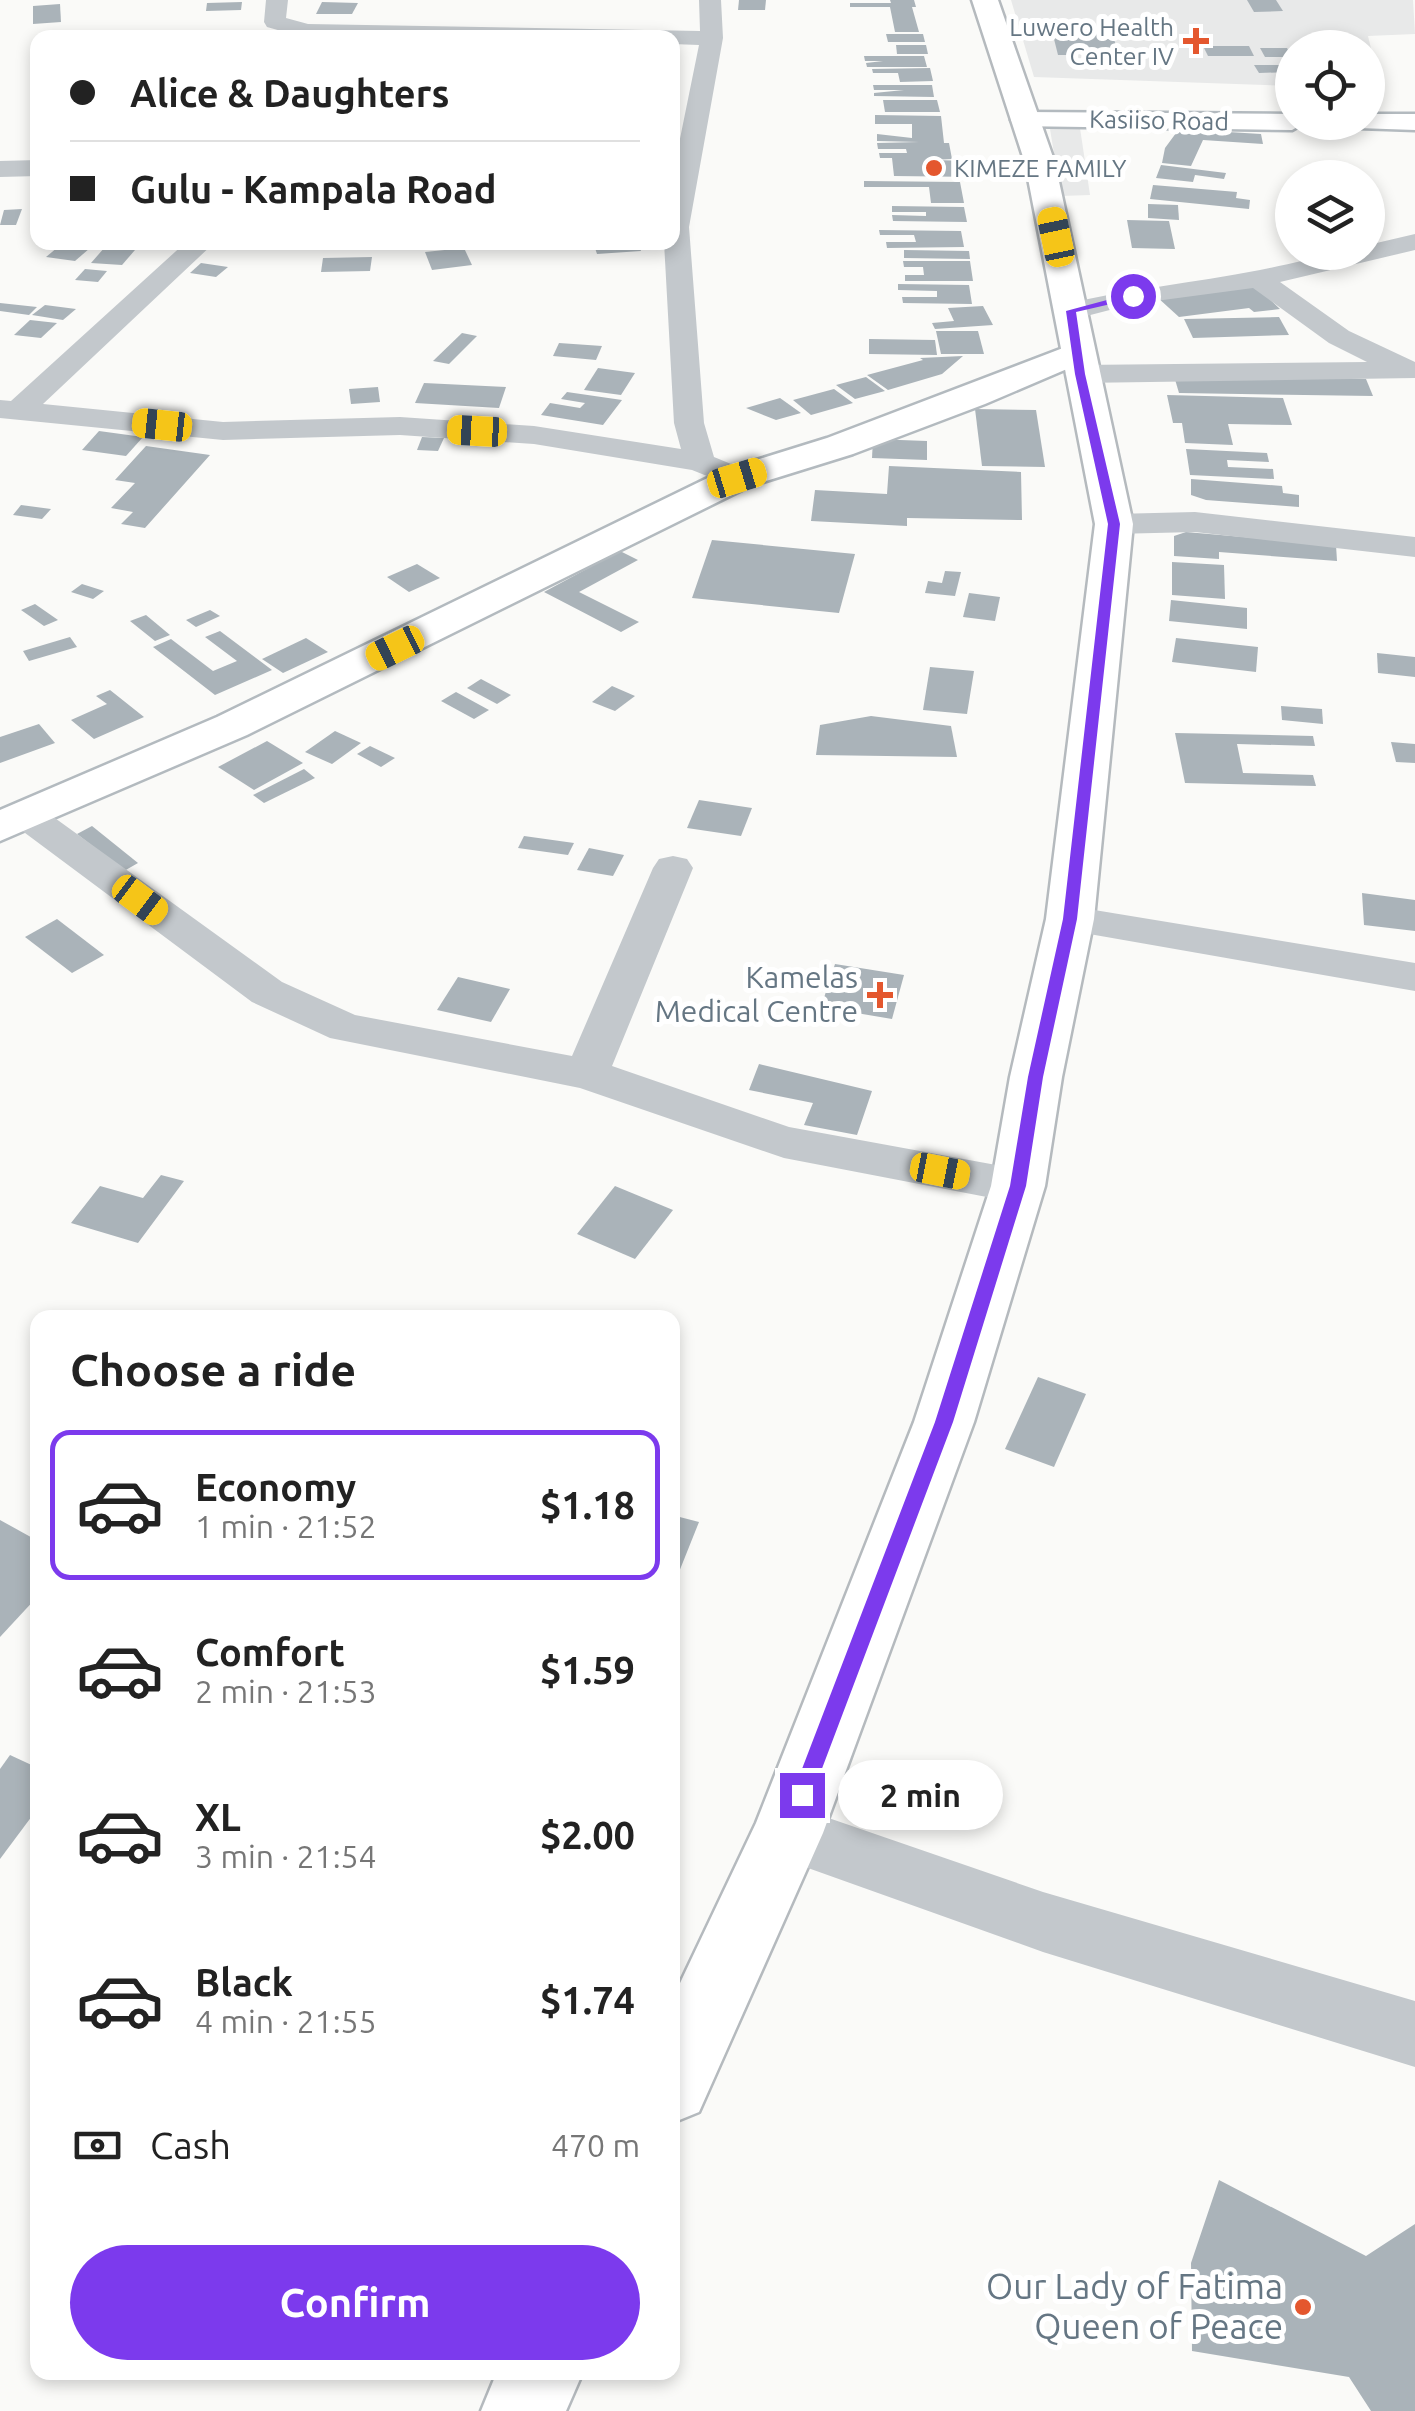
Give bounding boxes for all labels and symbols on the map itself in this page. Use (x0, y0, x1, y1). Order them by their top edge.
place label: Luwero Health Center IV (1009, 13, 1174, 70)
marker: Luwero Health Center IV (1183, 28, 1209, 54)
street label: Kasiiso Road (1089, 105, 1229, 135)
place label: KIMEZE FAMILY (954, 154, 1127, 182)
marker: KIMEZE FAMILY (923, 157, 945, 179)
car (1035, 205, 1077, 269)
route start (1111, 274, 1156, 319)
car (131, 407, 193, 443)
car (446, 414, 508, 448)
car (704, 455, 770, 501)
car (361, 621, 429, 675)
car (107, 870, 173, 930)
place label: Kamelas Medical Centre (655, 960, 858, 1028)
marker: Kamelas Medical Centre (867, 982, 893, 1008)
car (908, 1151, 972, 1191)
callout: 2 min (837, 1760, 1002, 1830)
route end (780, 1773, 825, 1818)
place label: Our Lady of Fatima Queen of Peace (986, 2266, 1283, 2346)
marker: Our Lady of Fatima Queen of Peace (1292, 2296, 1314, 2318)

